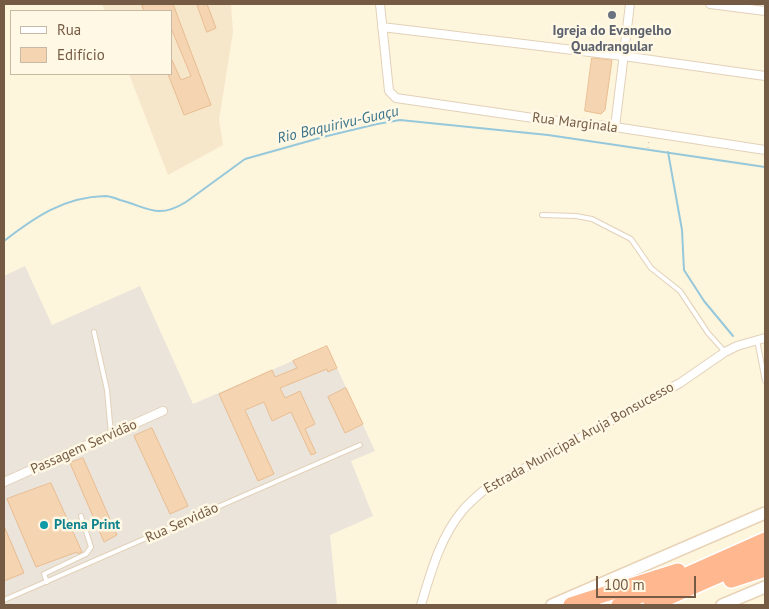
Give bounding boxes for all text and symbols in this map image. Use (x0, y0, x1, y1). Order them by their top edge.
marker: Igreja do Evangelho Quadrangular (606, 9, 618, 21)
legend (10, 10, 172, 75)
text: Rua (57, 20, 81, 39)
place label: Igreja do Evangelho Quadrangular (553, 23, 671, 56)
text: Edifício (57, 45, 105, 64)
water label: Rio Baquirivu-Guaçu (275, 102, 401, 148)
street label: Rua Marginala (531, 109, 619, 137)
street label: Estrada Municipal Aruja Bonsucesso (481, 379, 677, 497)
street label: Passagem Servidão (28, 416, 140, 478)
street label: Rua Servidão (143, 499, 221, 547)
place label: Plena Print (54, 517, 120, 533)
marker: Plena Print (38, 519, 50, 531)
scale bar (599, 566, 699, 598)
text: 100 m (604, 575, 645, 594)

